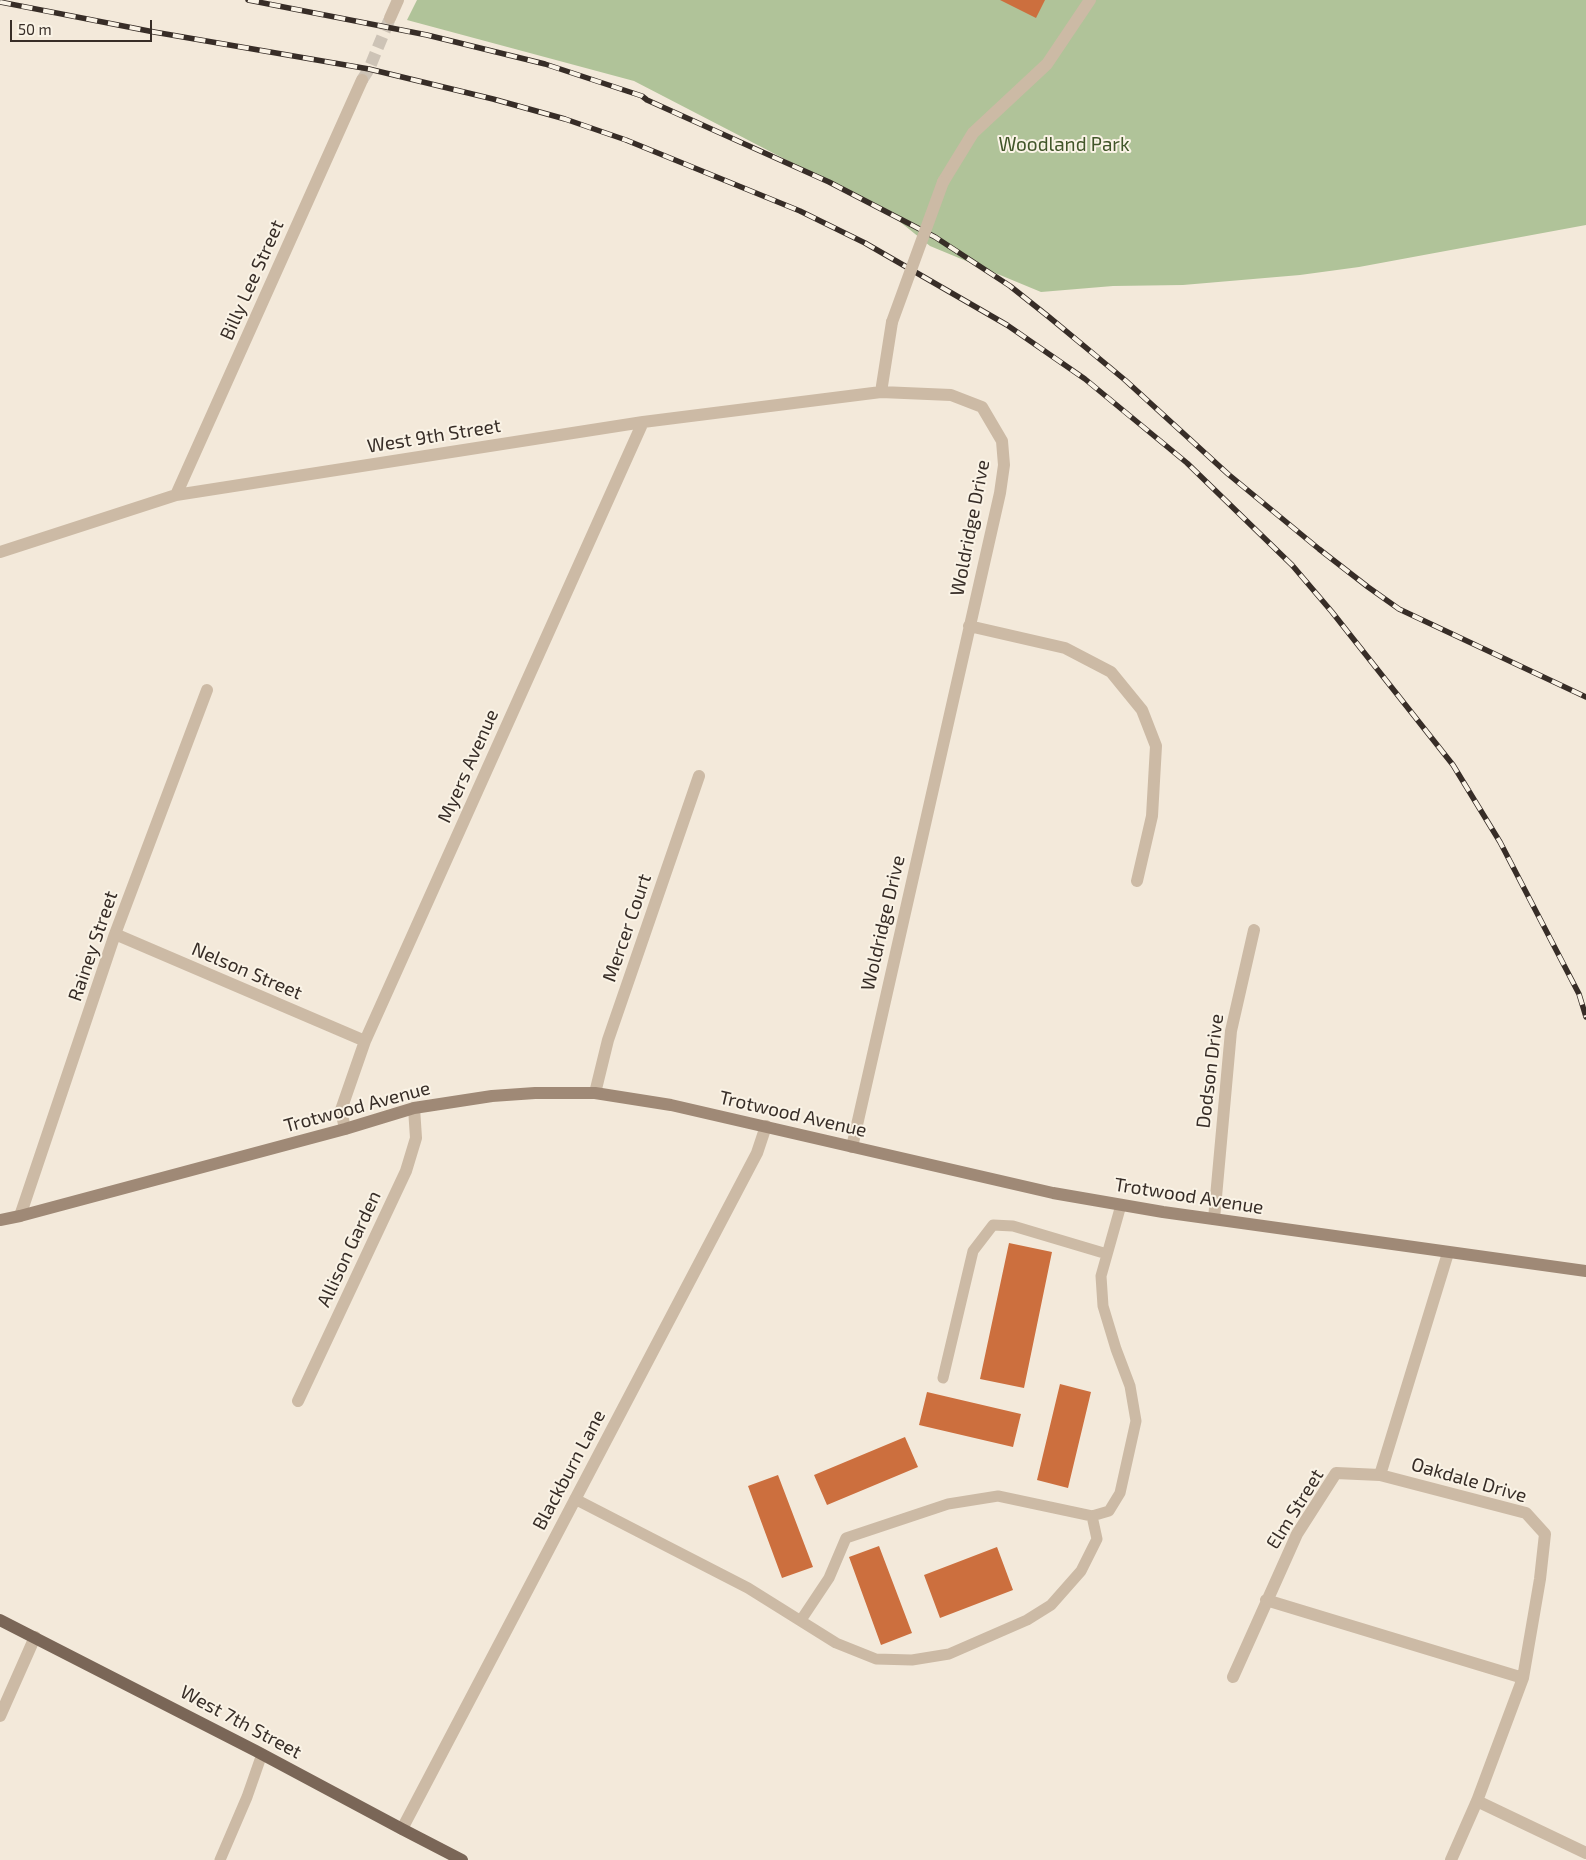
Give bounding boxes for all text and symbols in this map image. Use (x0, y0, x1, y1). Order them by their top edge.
scale bar (12, 10, 155, 42)
text: 50 m (18, 20, 52, 38)
park label: Woodland Park (998, 134, 1130, 156)
street label: Billy Lee Street (215, 217, 289, 343)
street label: West 9th Street (365, 414, 503, 458)
street label: Woldridge Drive (946, 458, 994, 598)
street label: Myers Avenue (433, 706, 503, 826)
street label: Woldridge Drive (856, 853, 910, 993)
street label: Mercer Court (598, 871, 656, 985)
street label: Rainey Street (63, 888, 123, 1004)
street label: Nelson Street (188, 937, 306, 1005)
street label: Dodson Drive (1192, 1012, 1228, 1130)
street label: Trotwood Avenue (281, 1076, 433, 1138)
street label: Trotwood Avenue (717, 1086, 869, 1142)
street label: Trotwood Avenue (1113, 1173, 1265, 1219)
street label: Allison Garden (312, 1187, 386, 1311)
street label: Blackburn Lane (528, 1406, 610, 1534)
street label: Oakdale Drive (1409, 1453, 1529, 1507)
street label: Elm Street (1261, 1465, 1329, 1553)
street label: West 7th Street (176, 1680, 306, 1764)

